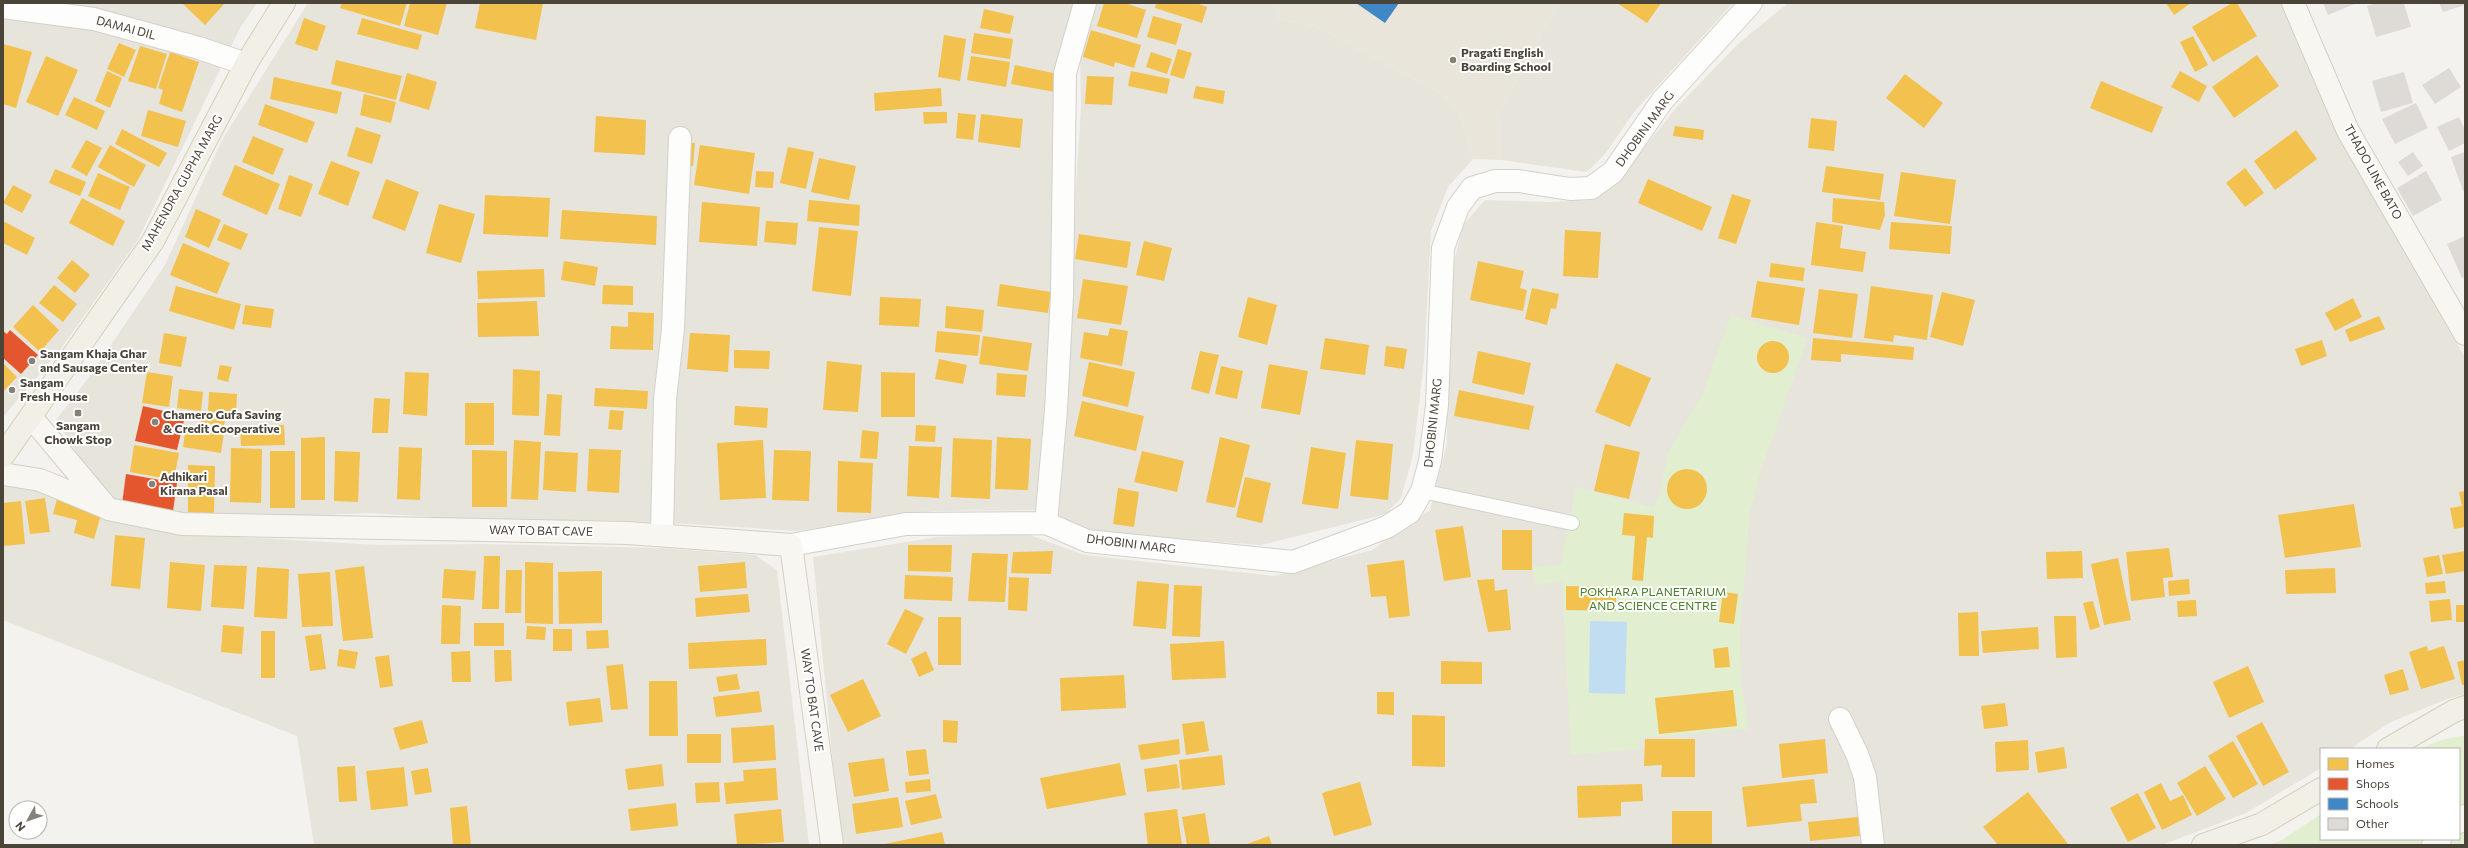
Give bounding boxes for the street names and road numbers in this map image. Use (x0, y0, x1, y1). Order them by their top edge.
street label: DAMAI DIL (95, 12, 158, 42)
street label: DHOBINI MARG (1612, 88, 1676, 169)
street label: MAHENDRA GUPHA MARG (138, 112, 224, 253)
street label: THADO LINE BATO (2342, 121, 2406, 222)
street label: DHOBINI MARG (1420, 377, 1444, 468)
street label: WAY TO BAT CAVE (489, 522, 593, 538)
street label: DHOBINI MARG (1086, 531, 1177, 555)
street label: WAY TO BAT CAVE (799, 647, 827, 752)

